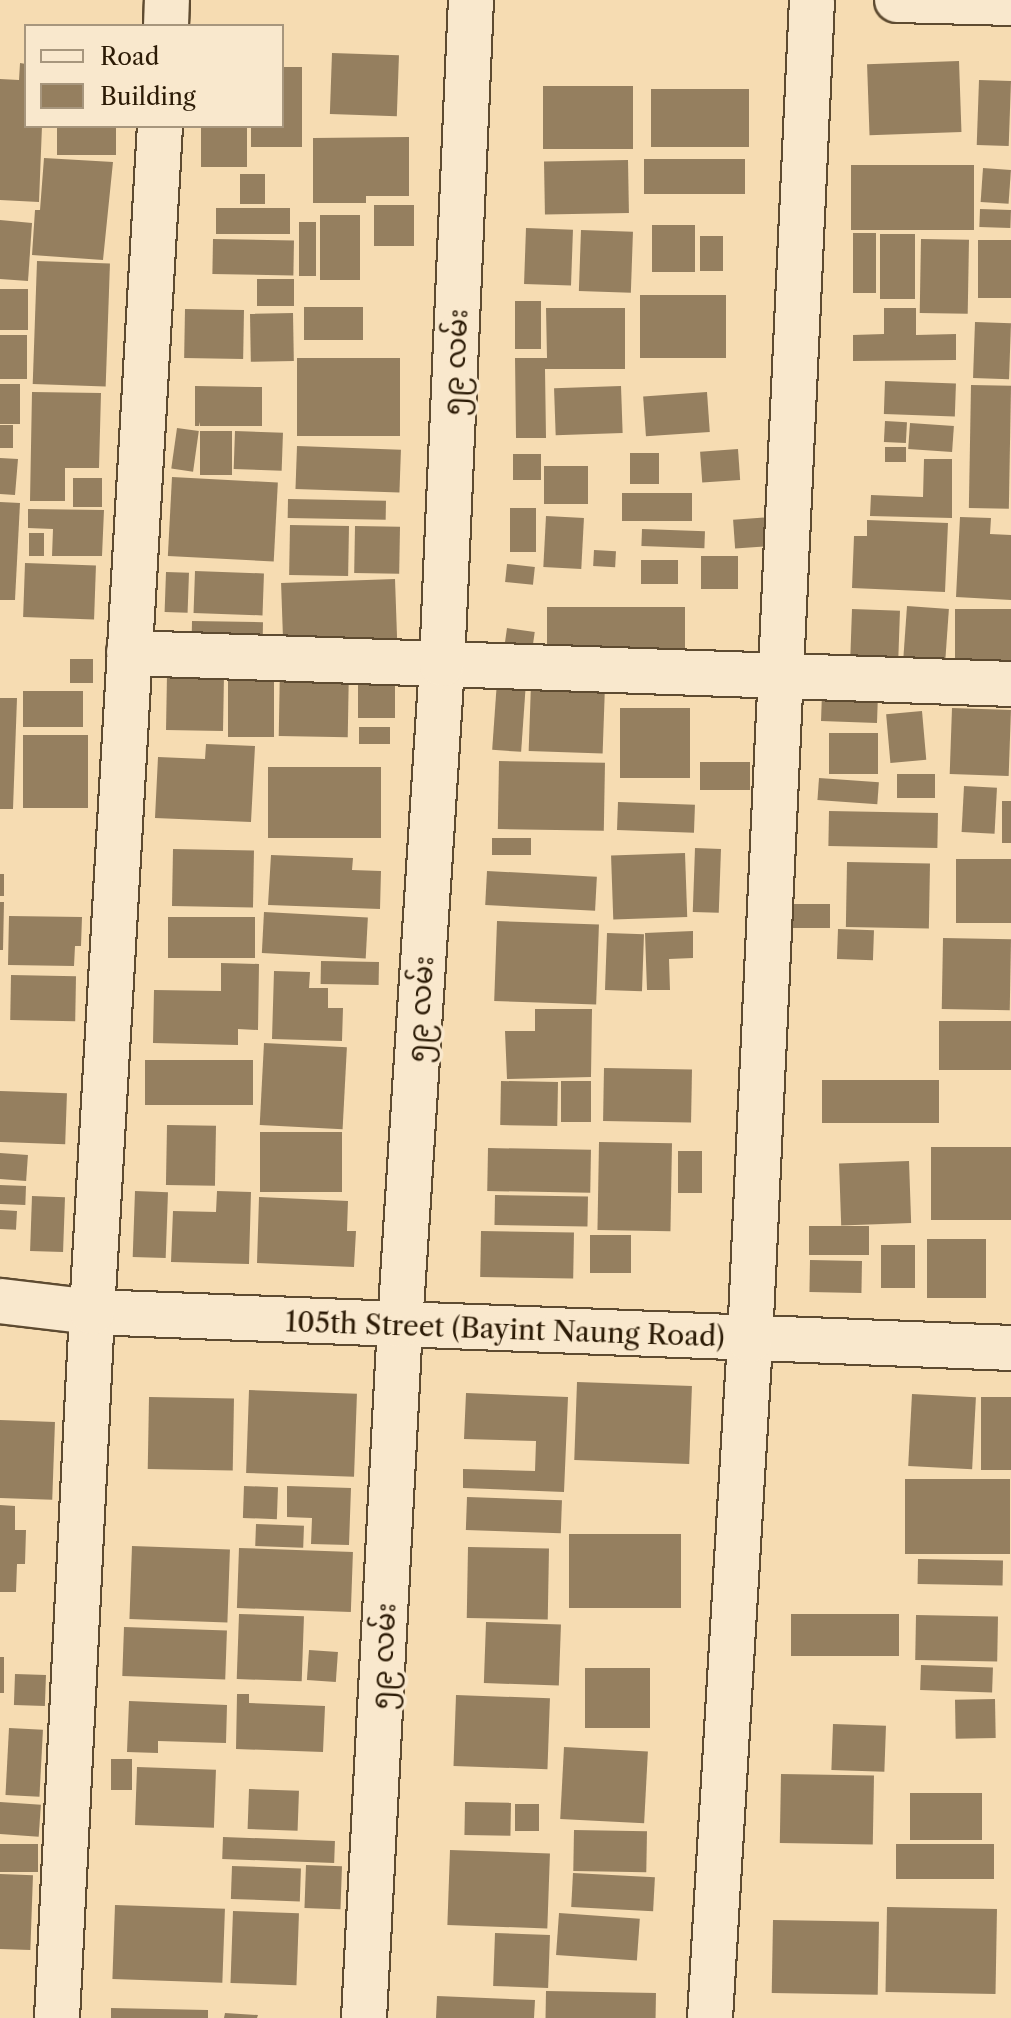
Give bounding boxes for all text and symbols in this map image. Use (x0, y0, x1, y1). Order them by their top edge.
legend (24, 24, 284, 128)
text: Road (100, 42, 159, 71)
text: Building (100, 82, 196, 111)
street label: ၅၉ လမ်း (435, 308, 475, 416)
street label: ၅၉ လမ်း (400, 955, 440, 1063)
street label: 105th Street (Bayint Naung Road) (285, 1305, 725, 1353)
street label: ၅၉ လမ်း (363, 1602, 403, 1710)

